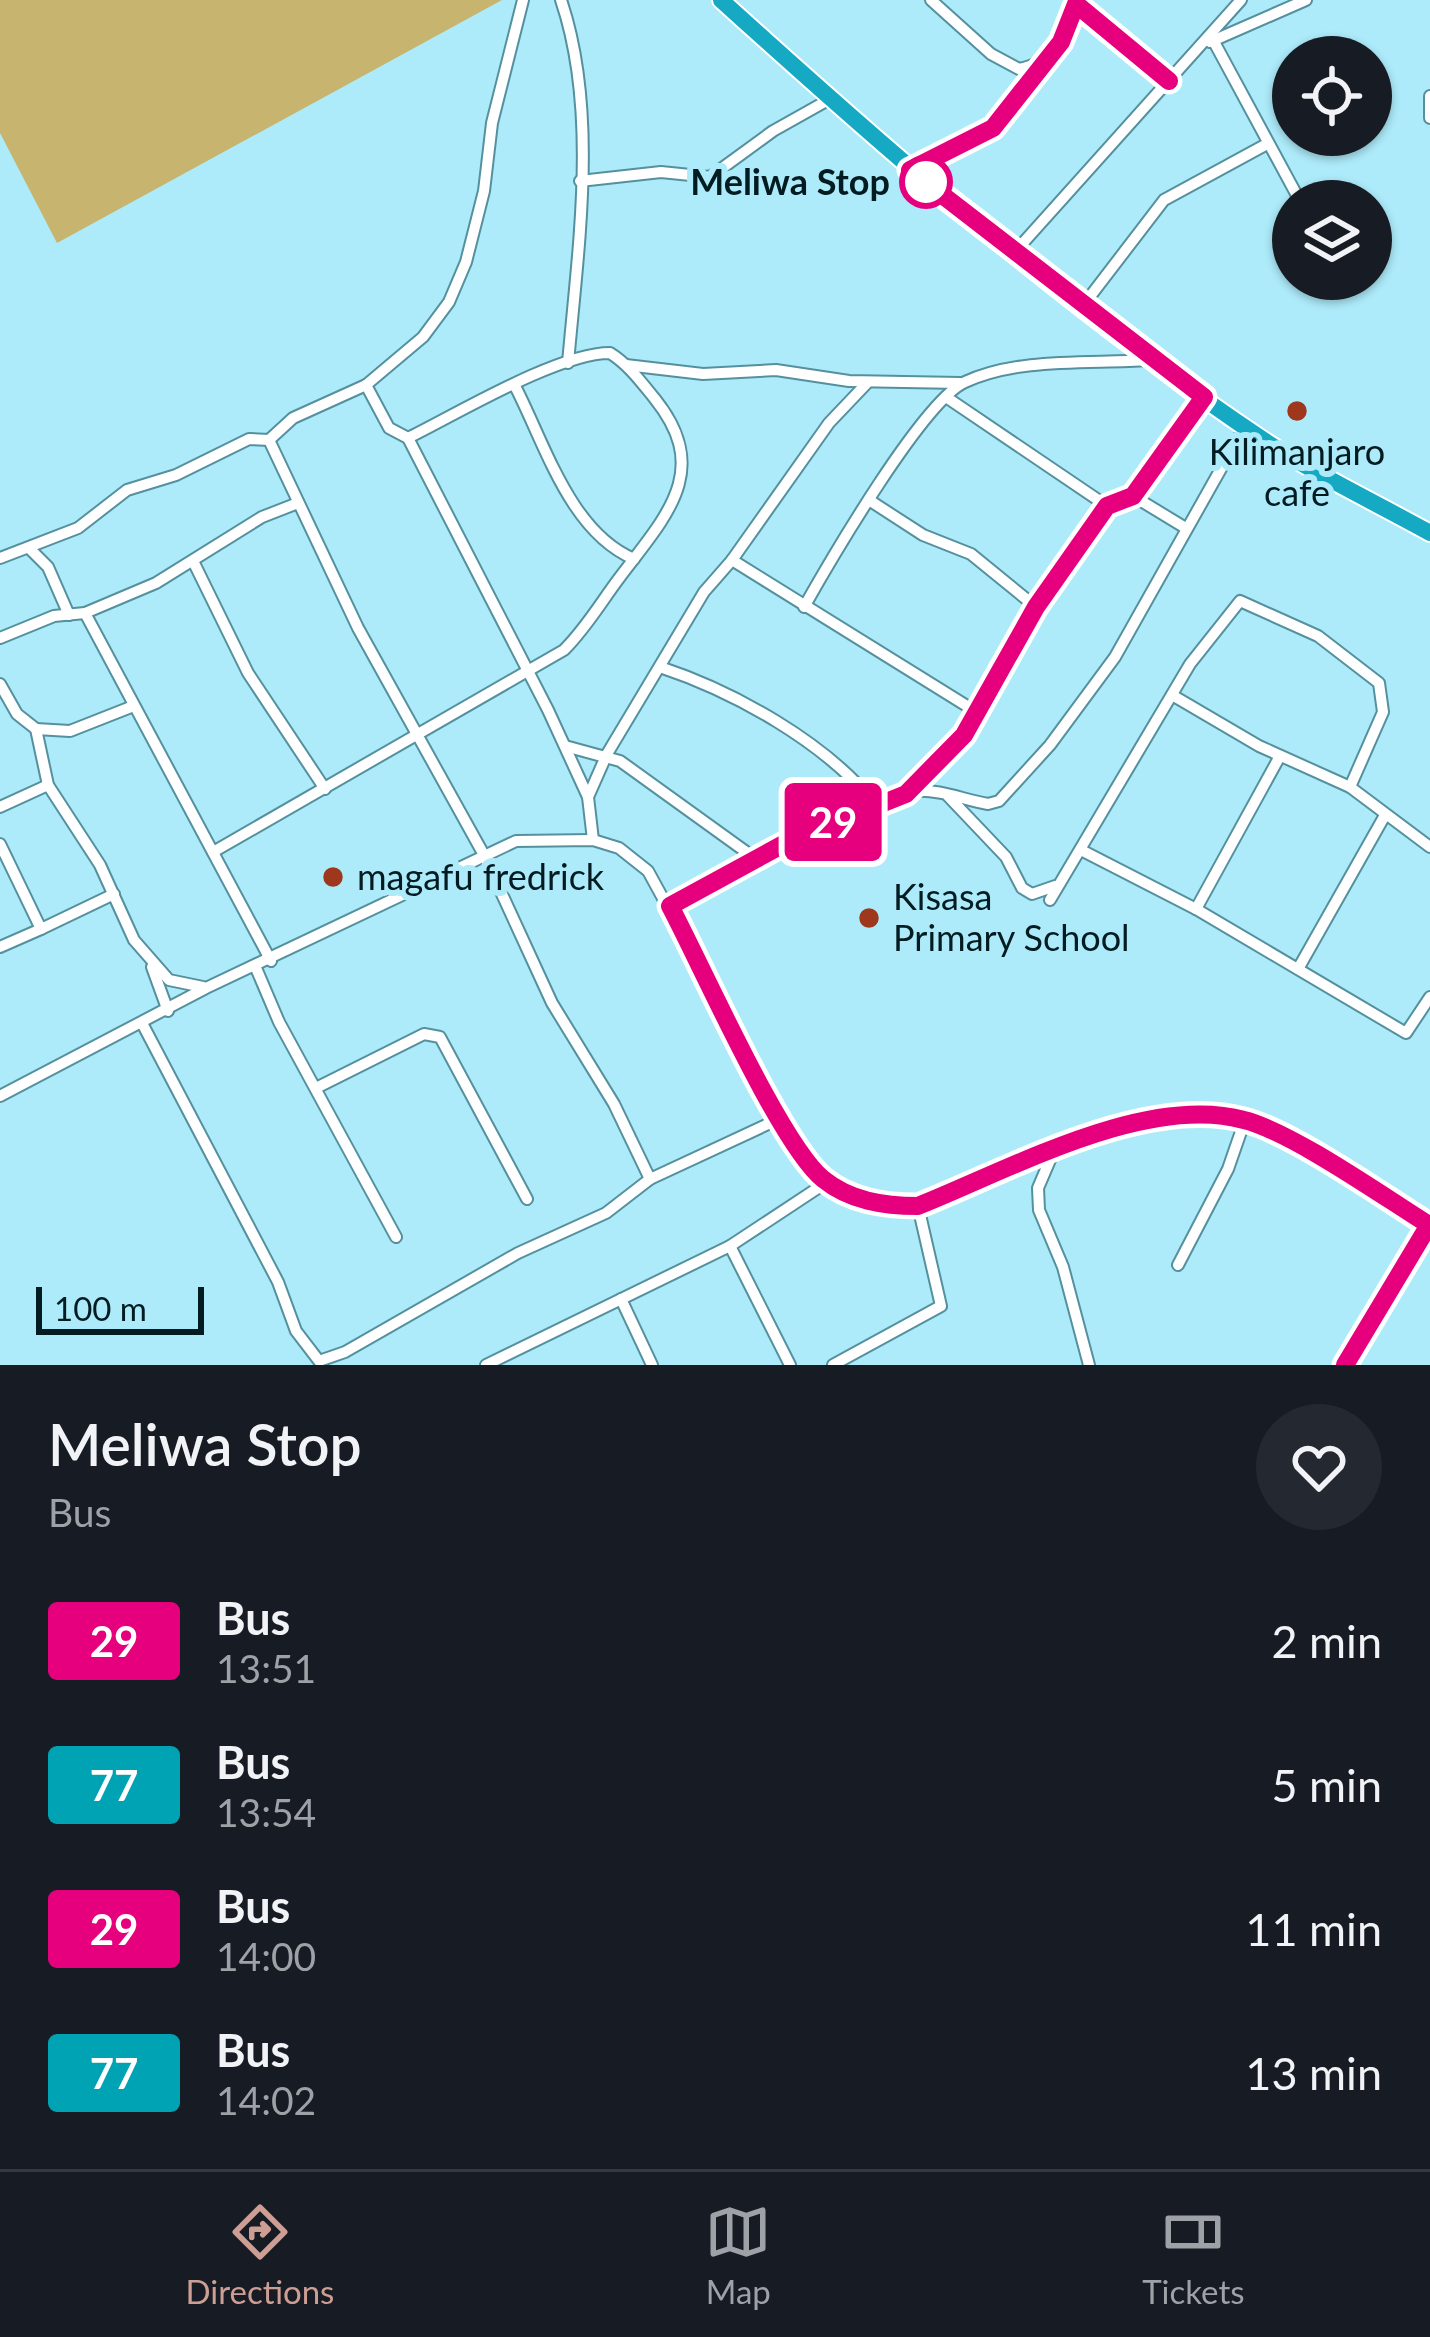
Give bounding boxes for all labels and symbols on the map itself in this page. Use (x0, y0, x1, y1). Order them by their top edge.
marker: Meliwa Stop (901, 157, 951, 207)
place label: Meliwa Stop (690, 159, 890, 203)
marker: Kilimanjaro cafe (1284, 398, 1310, 424)
place label: Kilimanjaro cafe (1209, 429, 1385, 514)
line badge: 29 (779, 783, 887, 861)
place label: magafu fredrick (357, 854, 605, 898)
marker: magafu fredrick (320, 864, 346, 890)
place label: Kisasa Primary School (893, 874, 1130, 959)
marker: Kisasa Primary School (856, 905, 882, 931)
scale bar (36, 1281, 204, 1334)

